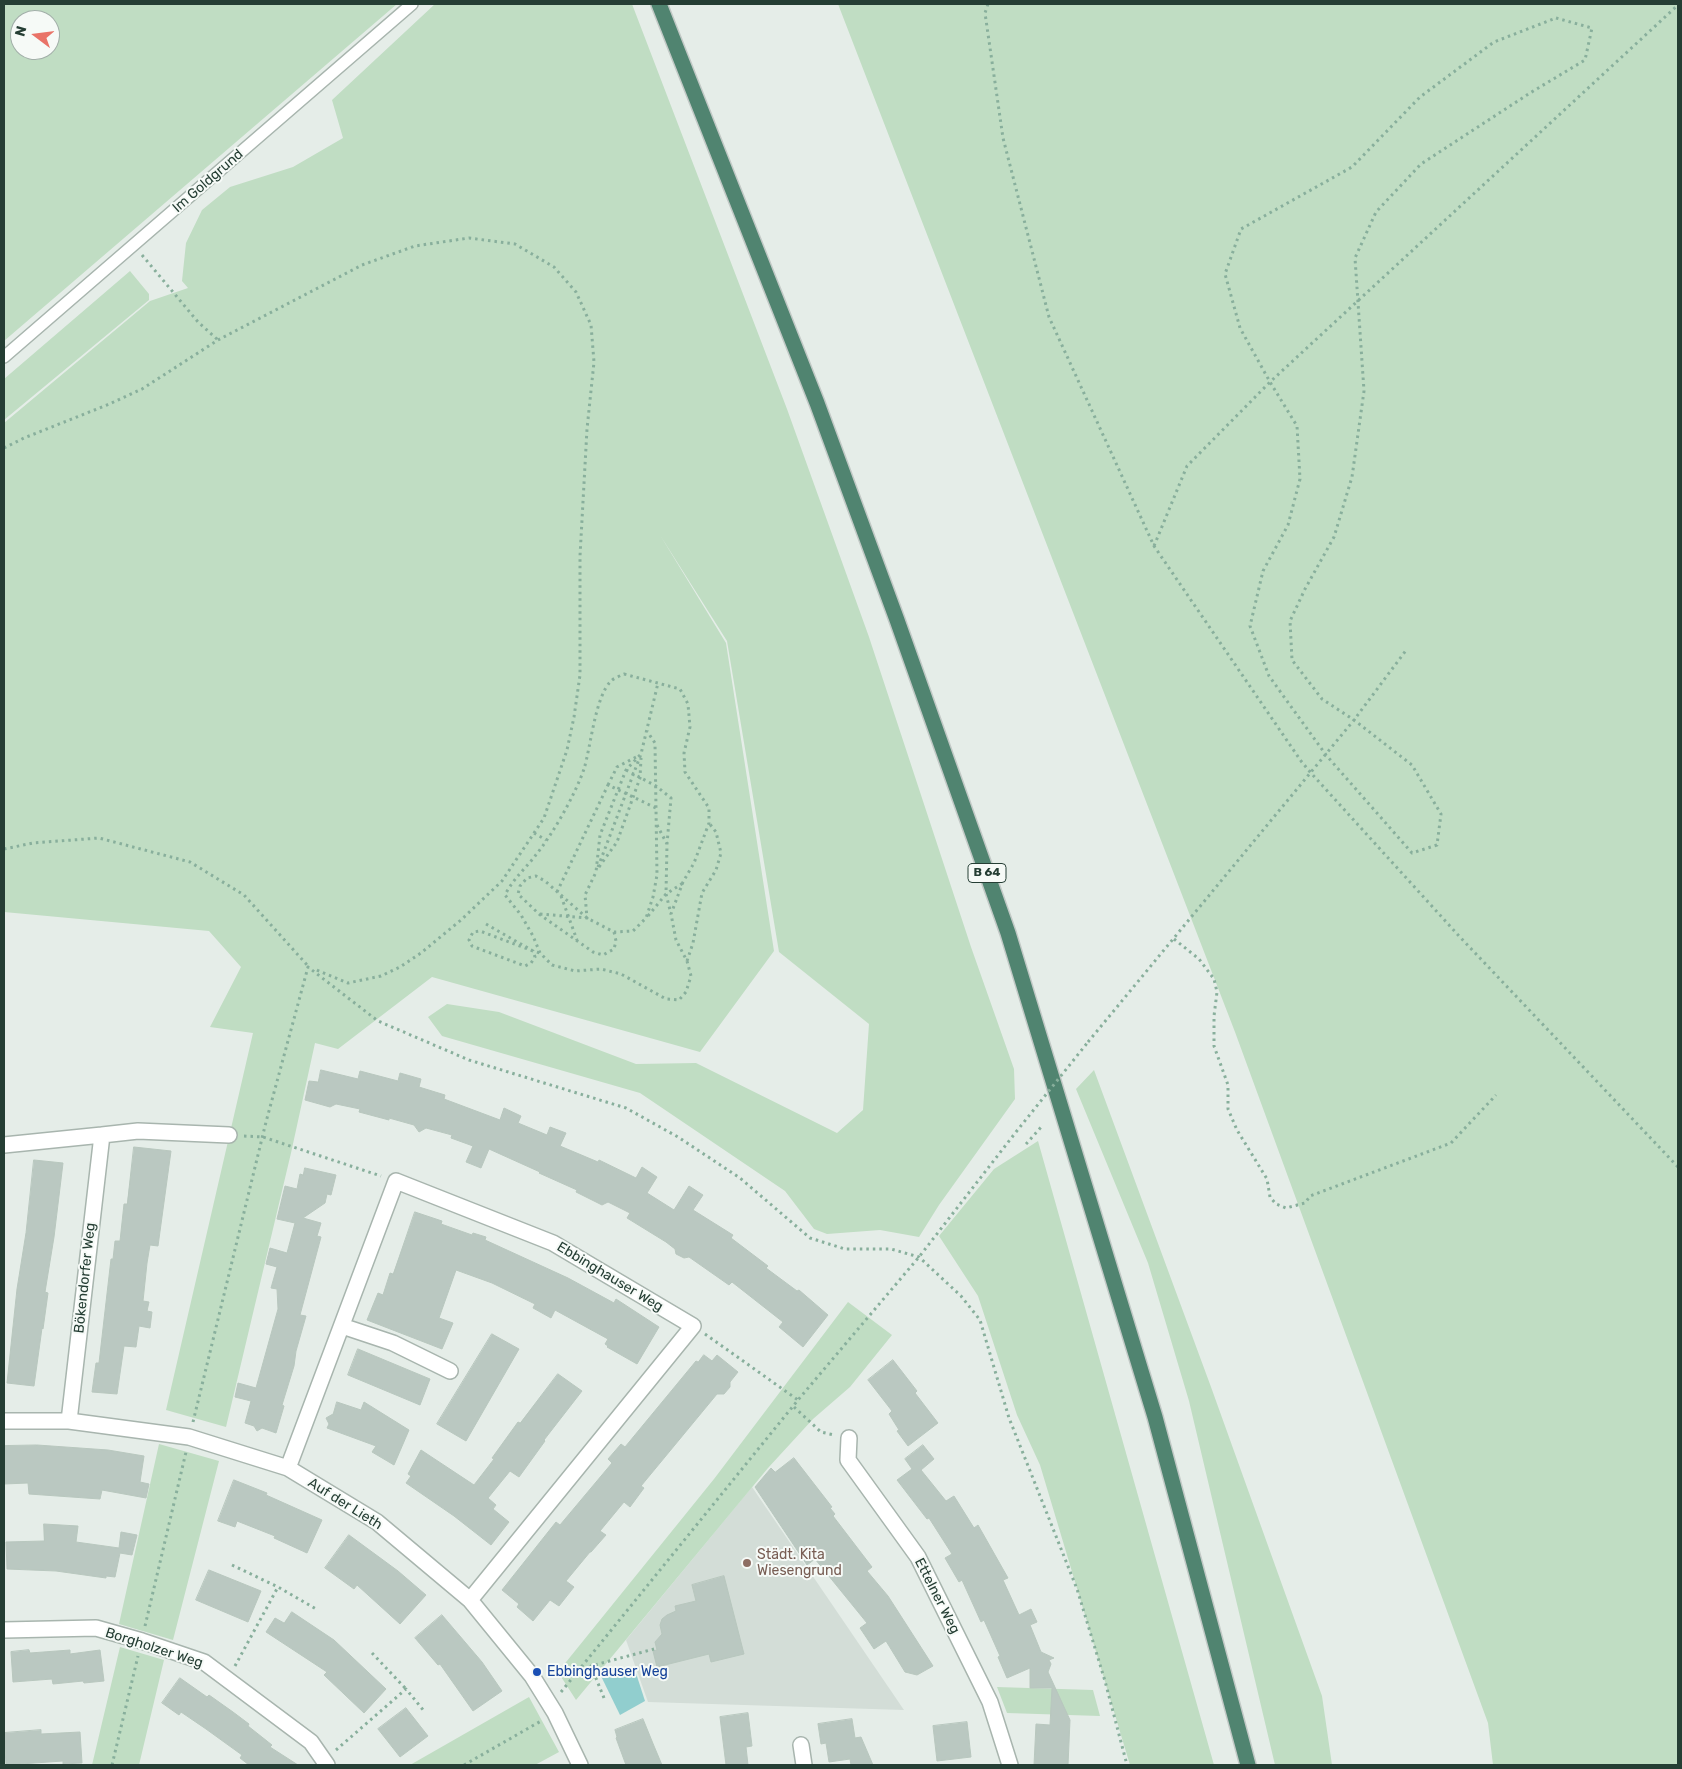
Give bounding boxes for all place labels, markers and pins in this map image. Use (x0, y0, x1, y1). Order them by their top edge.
place label: Städt. Kita Wiesengrund (757, 1547, 842, 1580)
marker: Städt. Kita Wiesengrund (741, 1557, 753, 1569)
place label: Ebbinghauser Weg (547, 1664, 668, 1680)
marker: Ebbinghauser Weg (531, 1666, 543, 1678)

